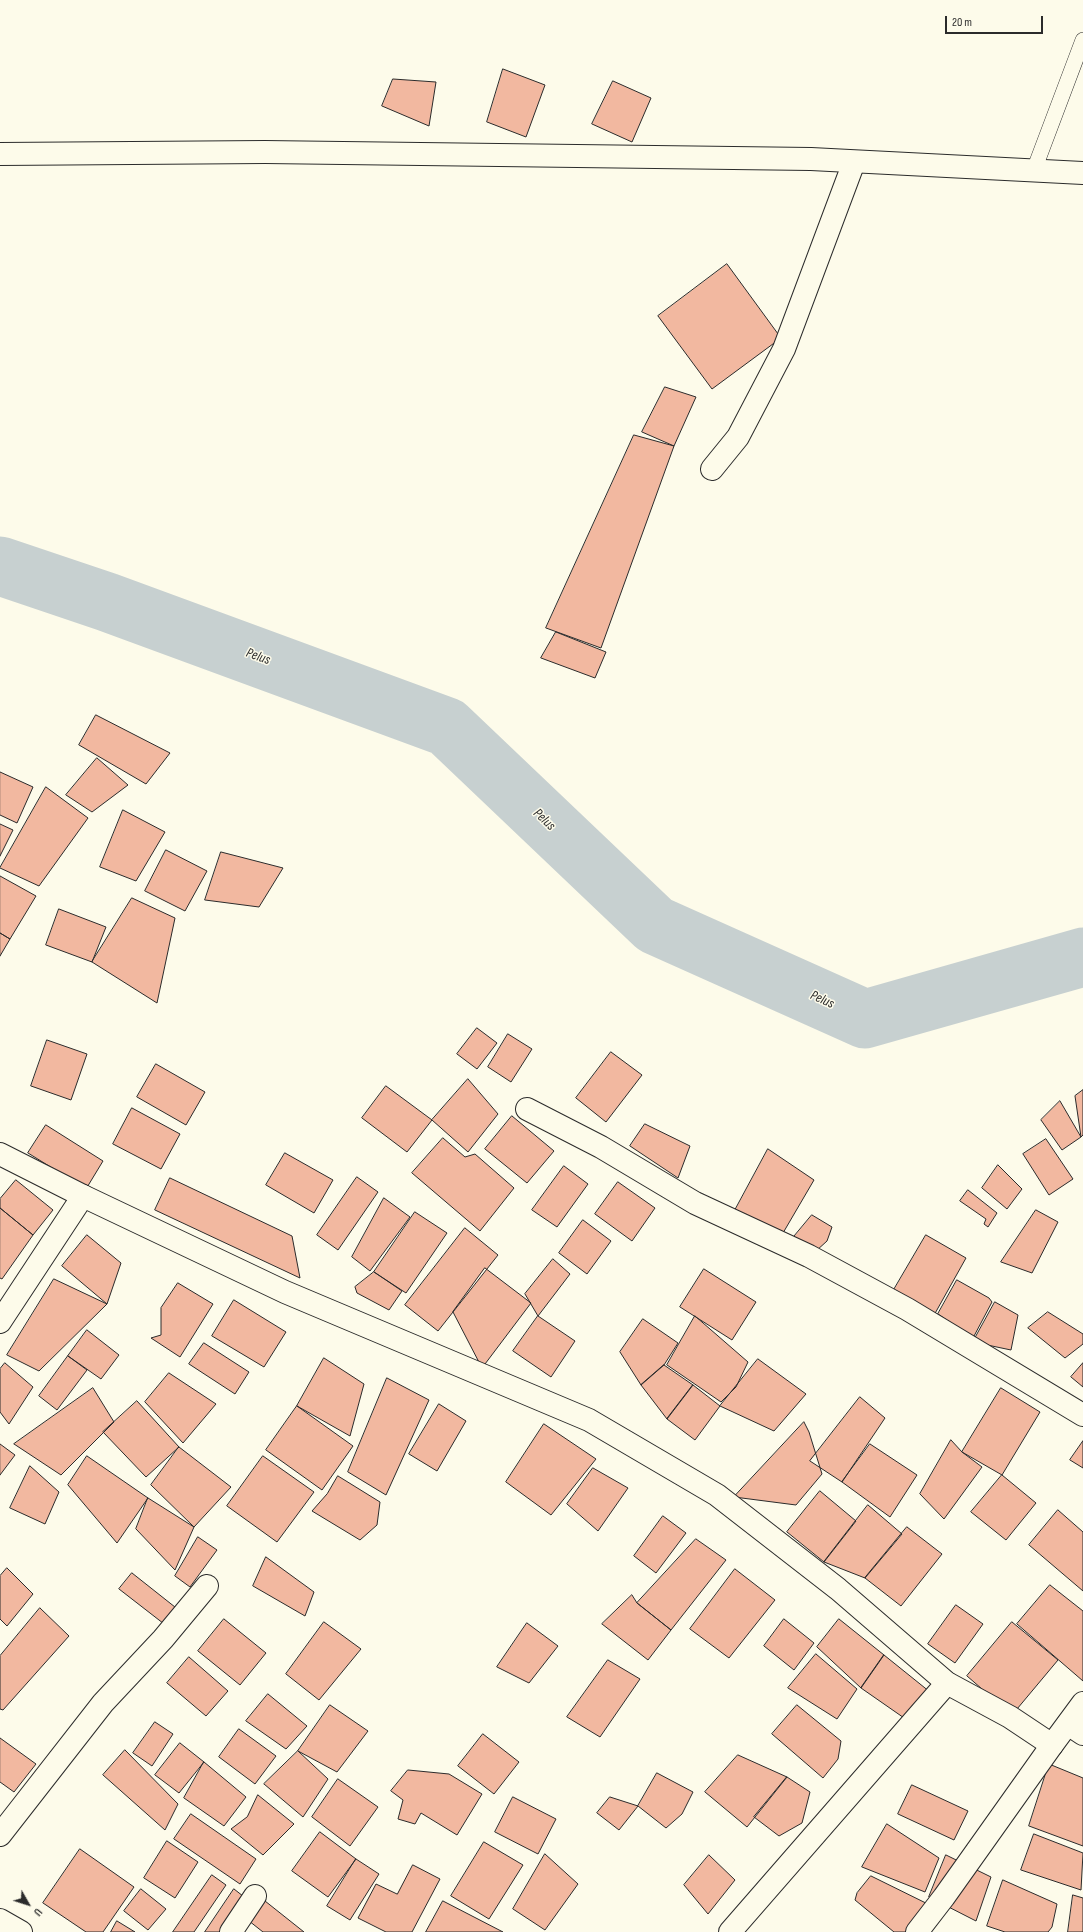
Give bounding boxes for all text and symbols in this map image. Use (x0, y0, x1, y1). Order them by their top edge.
scale bar (947, 8, 1045, 34)
text: 20 m (952, 15, 972, 30)
water label: Pelus (244, 645, 272, 669)
water label: Pelus (529, 805, 559, 835)
water label: Pelus (807, 987, 837, 1013)
north arrow (8, 1884, 48, 1924)
text: U (31, 1906, 45, 1918)

